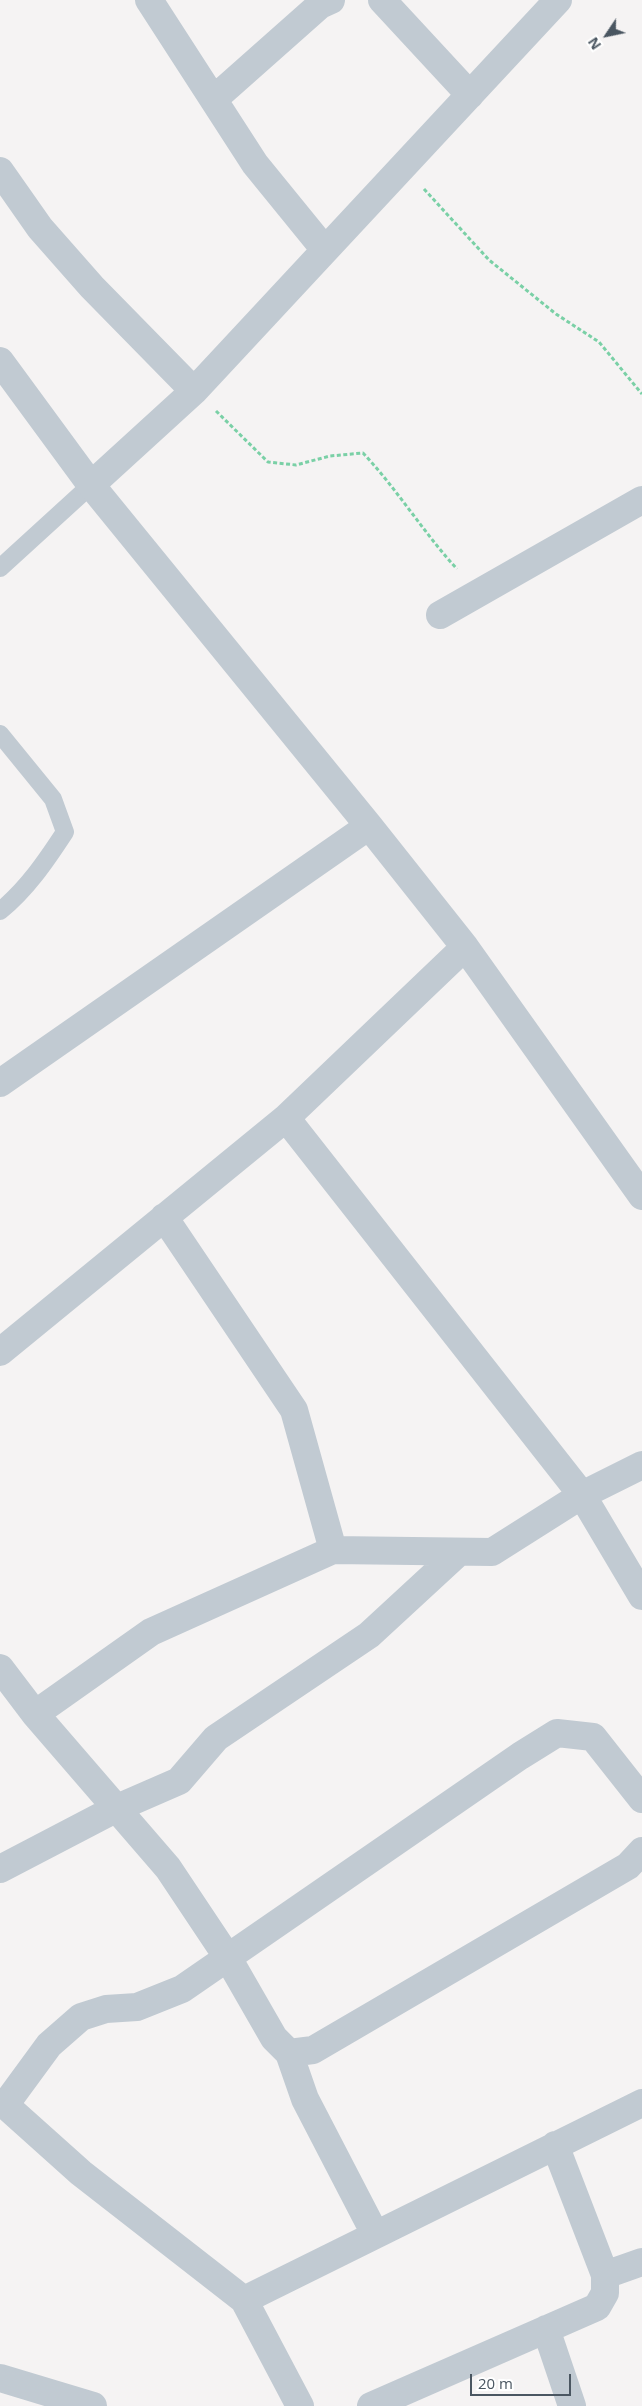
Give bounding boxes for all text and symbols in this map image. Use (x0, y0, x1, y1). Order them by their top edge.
north arrow (582, 10, 632, 60)
text: N (583, 34, 605, 54)
scale bar (472, 2364, 573, 2396)
text: 20 m (478, 2373, 513, 2393)

